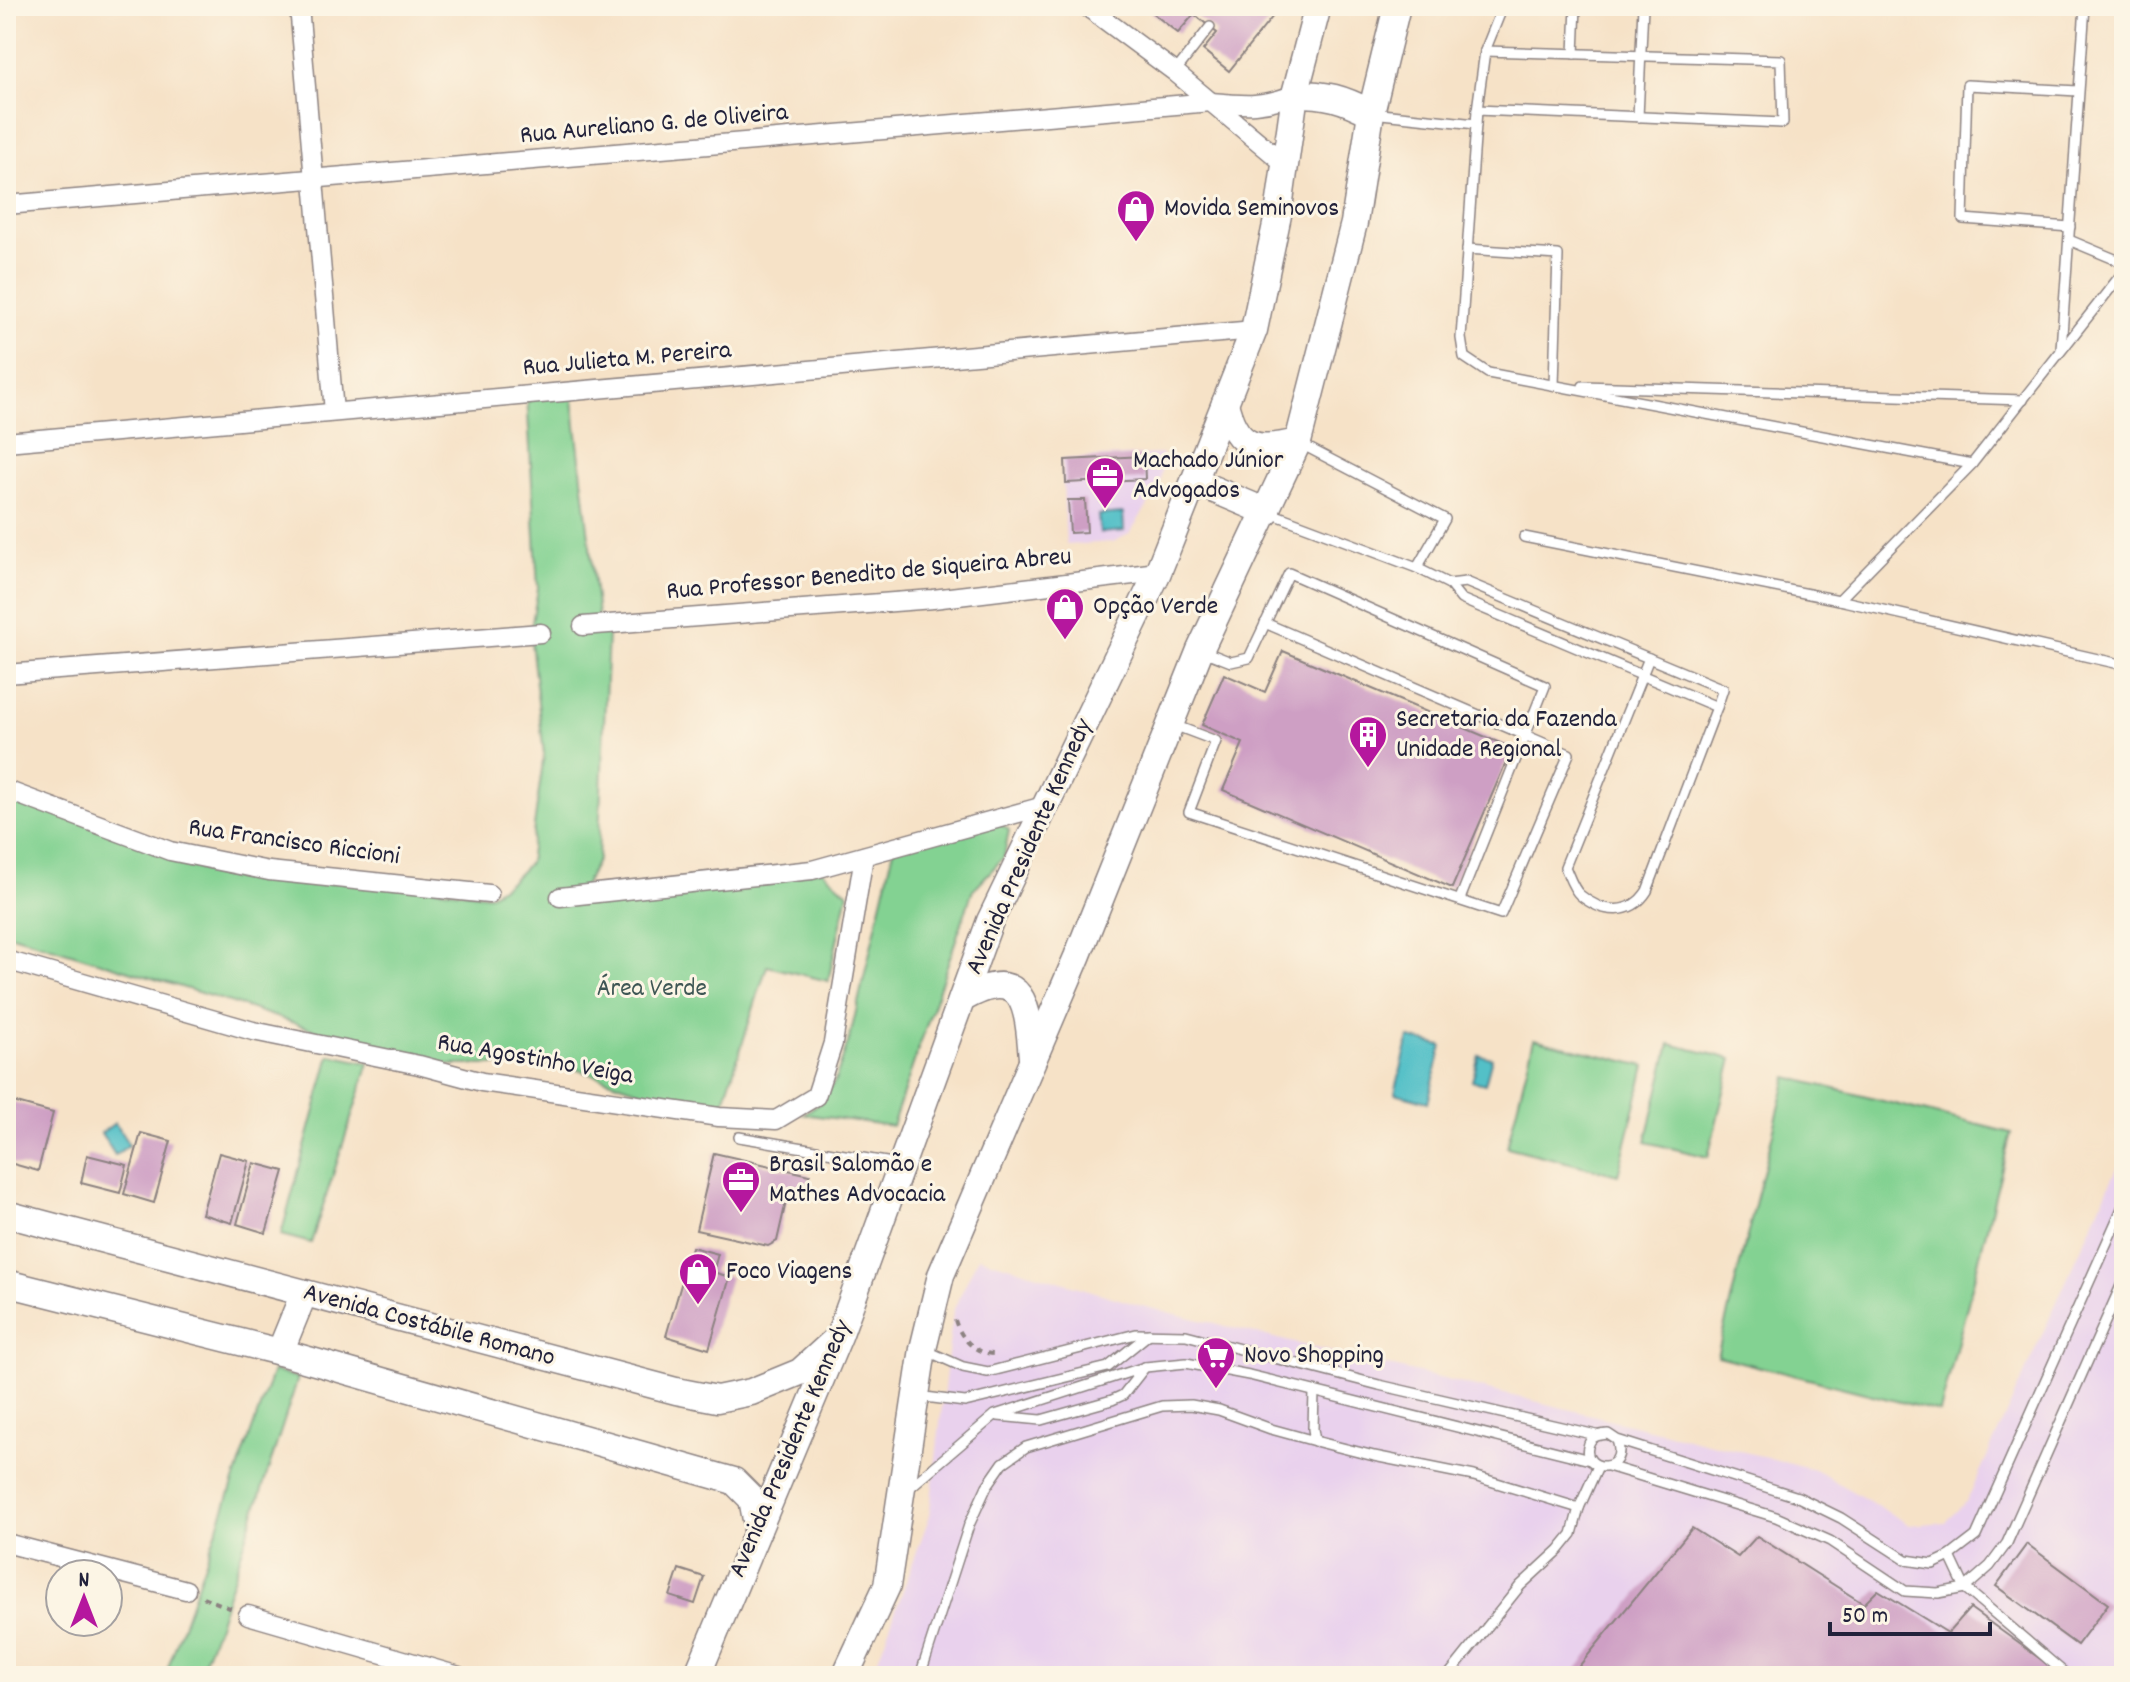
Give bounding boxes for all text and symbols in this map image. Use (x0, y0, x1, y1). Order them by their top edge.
street label: Rua Aureliano G. de Oliveira (518, 95, 790, 155)
shop icon: Movida Seminovos (1115, 188, 1157, 243)
place label: Movida Seminovos (1164, 191, 1339, 228)
street label: Rua Julieta M. Pereira (521, 332, 734, 388)
place label: Machado Júnior Advogados (1133, 443, 1284, 510)
office icon: Machado Júnior Advogados (1084, 455, 1126, 510)
street label: Rua Professor Benedito de Siqueira Abreu (665, 539, 1073, 611)
shop icon: Opção Verde (1044, 586, 1086, 641)
place label: Opção Verde (1093, 589, 1218, 626)
place label: Secretaria da Fazenda Unidade Regional (1396, 702, 1617, 769)
street label: Avenida Presidente Kennedy (957, 713, 1103, 981)
building icon: Secretaria da Fazenda Unidade Regional (1347, 714, 1389, 769)
street label: Rua Francisco Riccioni (186, 810, 402, 876)
park label: Área Verde (597, 971, 707, 1008)
street label: Rua Agostinho Veiga (434, 1025, 637, 1096)
place label: Brasil Salomão e Mathes Advocacia (769, 1147, 946, 1214)
office icon: Brasil Salomão e Mathes Advocacia (720, 1159, 762, 1214)
shop icon: Foco Viagens (677, 1251, 719, 1306)
place label: Foco Viagens (726, 1254, 852, 1291)
street label: Avenida Costábile Romano (299, 1275, 559, 1377)
street label: Avenida Presidente Kennedy (720, 1314, 862, 1583)
supermarket icon: Novo Shopping (1195, 1335, 1237, 1390)
place label: Novo Shopping (1244, 1338, 1384, 1375)
north arrow (44, 1558, 124, 1638)
text: N (79, 1566, 90, 1597)
scale bar (1830, 1586, 1990, 1636)
text: 50 m (1842, 1600, 1888, 1634)

